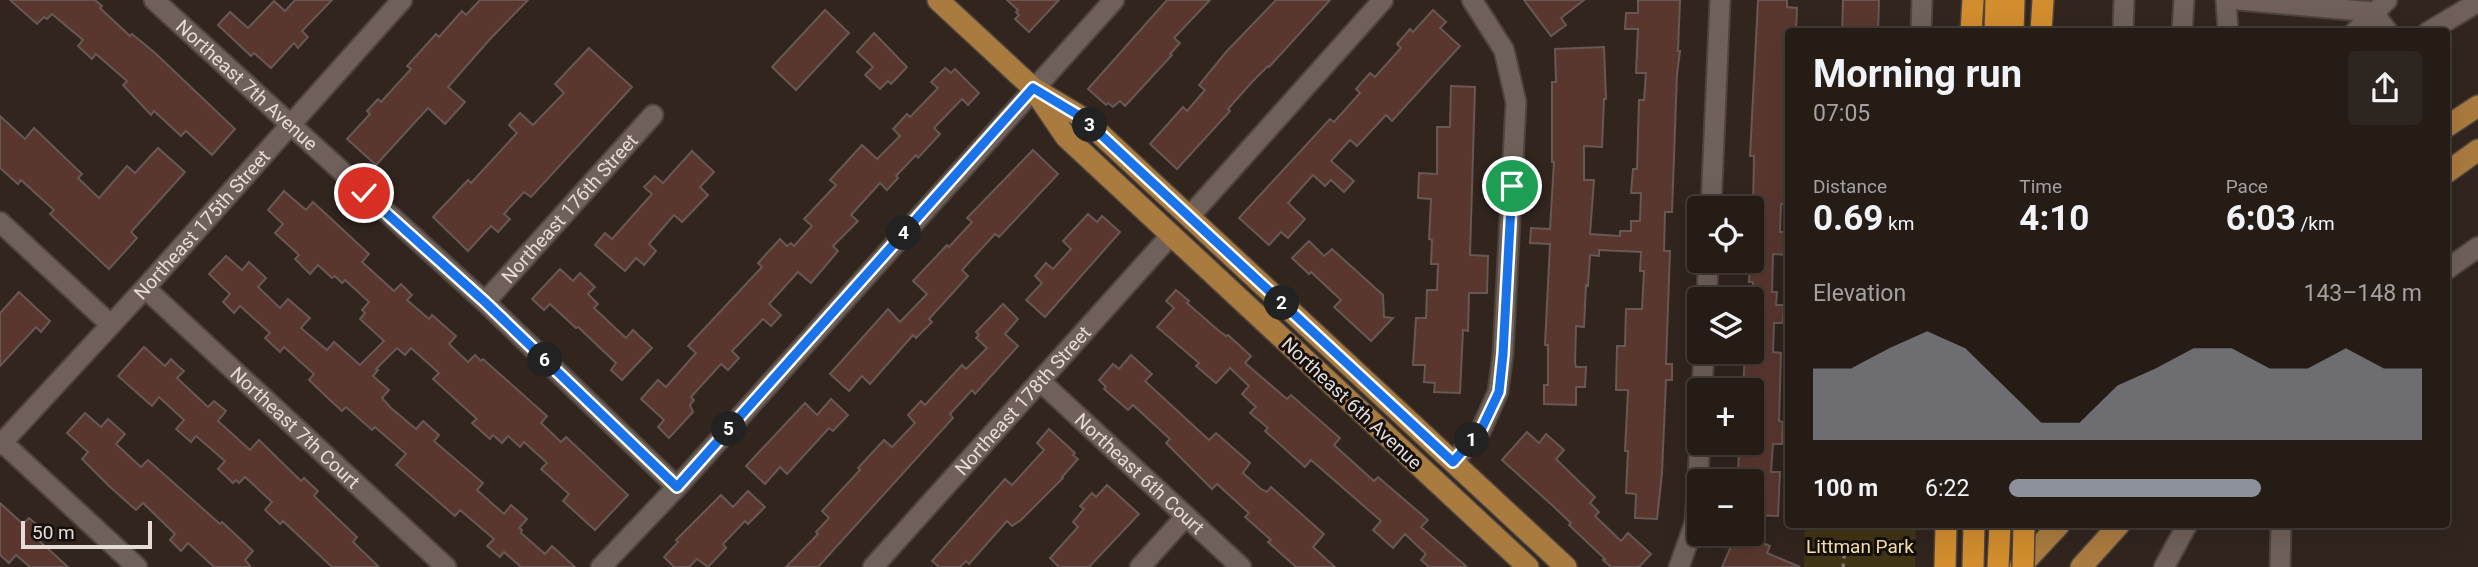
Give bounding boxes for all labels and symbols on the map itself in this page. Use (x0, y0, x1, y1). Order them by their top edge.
street label: Northeast 7th Avenue (171, 15, 322, 156)
pin: 3 (1072, 108, 1108, 142)
street label: Northeast 176th Street (497, 129, 643, 288)
street label: Northeast 175th Street (129, 145, 275, 304)
pin (1482, 156, 1542, 216)
pin (334, 163, 394, 223)
pin: 4 (886, 216, 922, 250)
pin: 2 (1264, 286, 1300, 320)
street label: Northeast 178th Street (950, 321, 1096, 480)
street label: Northeast 6th Avenue (1277, 332, 1427, 474)
pin: 6 (528, 342, 562, 378)
street label: Northeast 7th Court (226, 362, 364, 493)
street label: Northeast 6th Court (1070, 408, 1209, 539)
pin: 5 (712, 412, 746, 446)
pin: 1 (1454, 422, 1490, 458)
scale bar (21, 518, 152, 550)
park label: Littman Park (1806, 535, 1914, 558)

